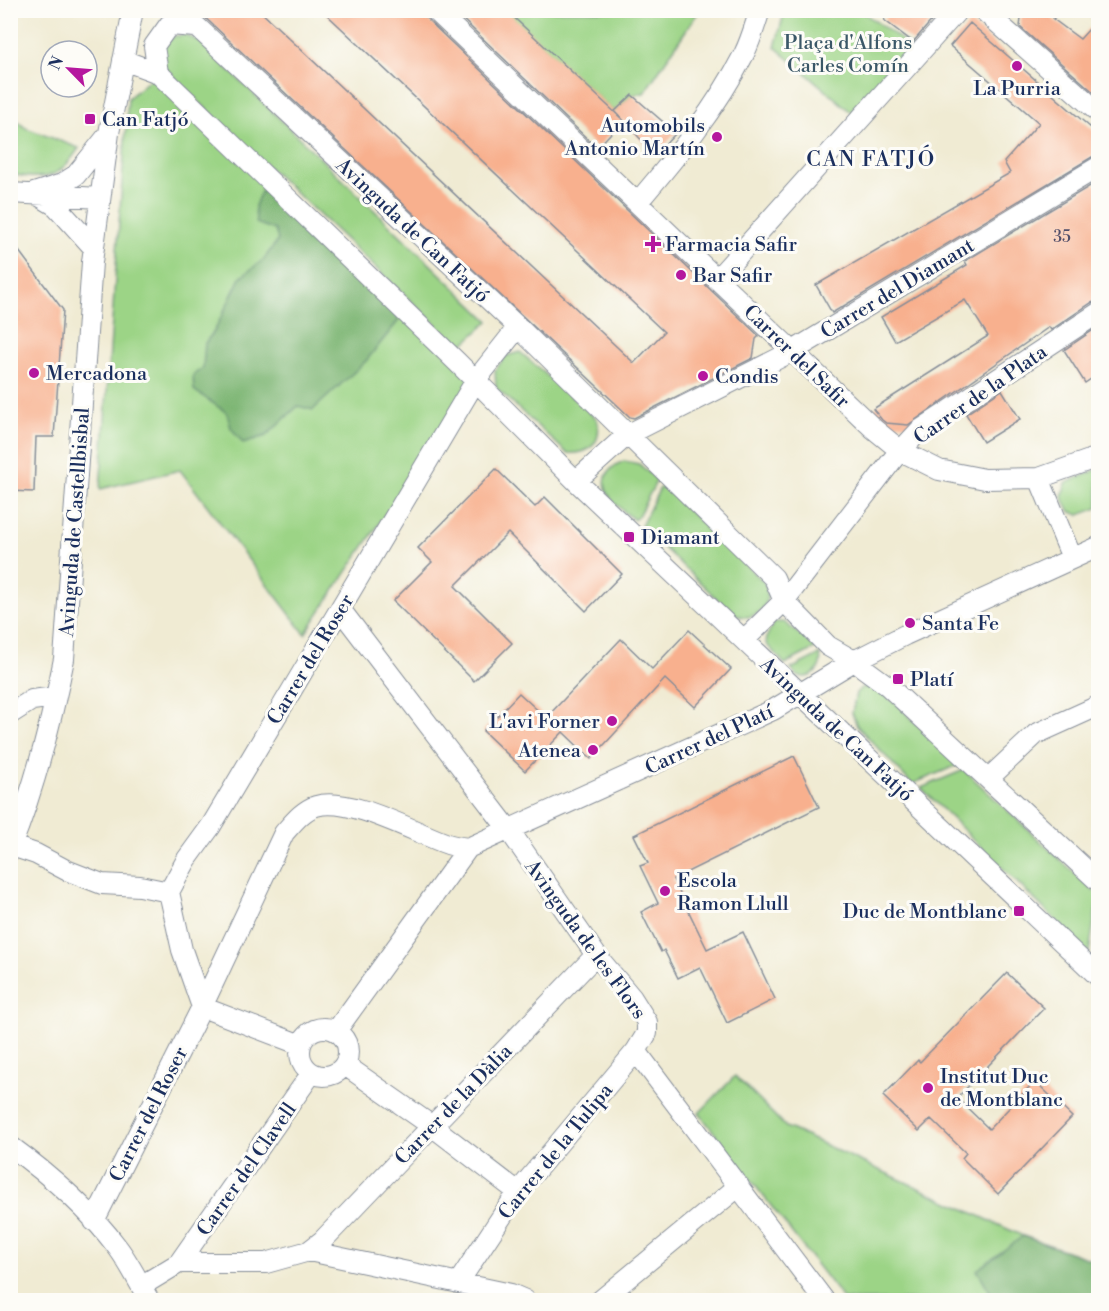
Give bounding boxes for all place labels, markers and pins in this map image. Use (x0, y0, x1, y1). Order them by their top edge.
marker: La Purria (1010, 59, 1024, 73)
place label: La Purria (973, 77, 1062, 102)
place label: Can Fatjó (102, 108, 189, 133)
marker: Can Fatjó (83, 112, 97, 126)
place label: Automobils Antonio Martín (564, 114, 705, 162)
marker: Automobils Antonio Martín (710, 130, 724, 144)
place label: Farmacia Safir (665, 233, 797, 258)
marker: Farmacia Safir (646, 237, 660, 251)
place label: Bar Safir (692, 264, 773, 289)
marker: Bar Safir (674, 268, 688, 282)
place label: Mercadona (46, 362, 148, 387)
place label: Condis (715, 365, 779, 390)
marker: Mercadona (27, 366, 41, 380)
marker: Condis (696, 369, 710, 383)
place label: Diamant (641, 526, 720, 551)
marker: Diamant (622, 530, 636, 544)
place label: Santa Fe (922, 612, 999, 637)
marker: Santa Fe (903, 616, 917, 630)
place label: Platí (910, 668, 955, 693)
marker: Platí (891, 672, 905, 686)
place label: L'avi Forner (489, 710, 600, 735)
marker: L'avi Forner (605, 714, 619, 728)
place label: Atenea (517, 739, 582, 764)
marker: Atenea (586, 743, 600, 757)
place label: Escola Ramon Llull (677, 869, 789, 917)
marker: Escola Ramon Llull (658, 884, 672, 898)
place label: Duc de Montblanc (843, 900, 1007, 925)
marker: Duc de Montblanc (1012, 904, 1026, 918)
place label: Institut Duc de Montblanc (940, 1065, 1063, 1113)
marker: Institut Duc de Montblanc (921, 1081, 935, 1095)

